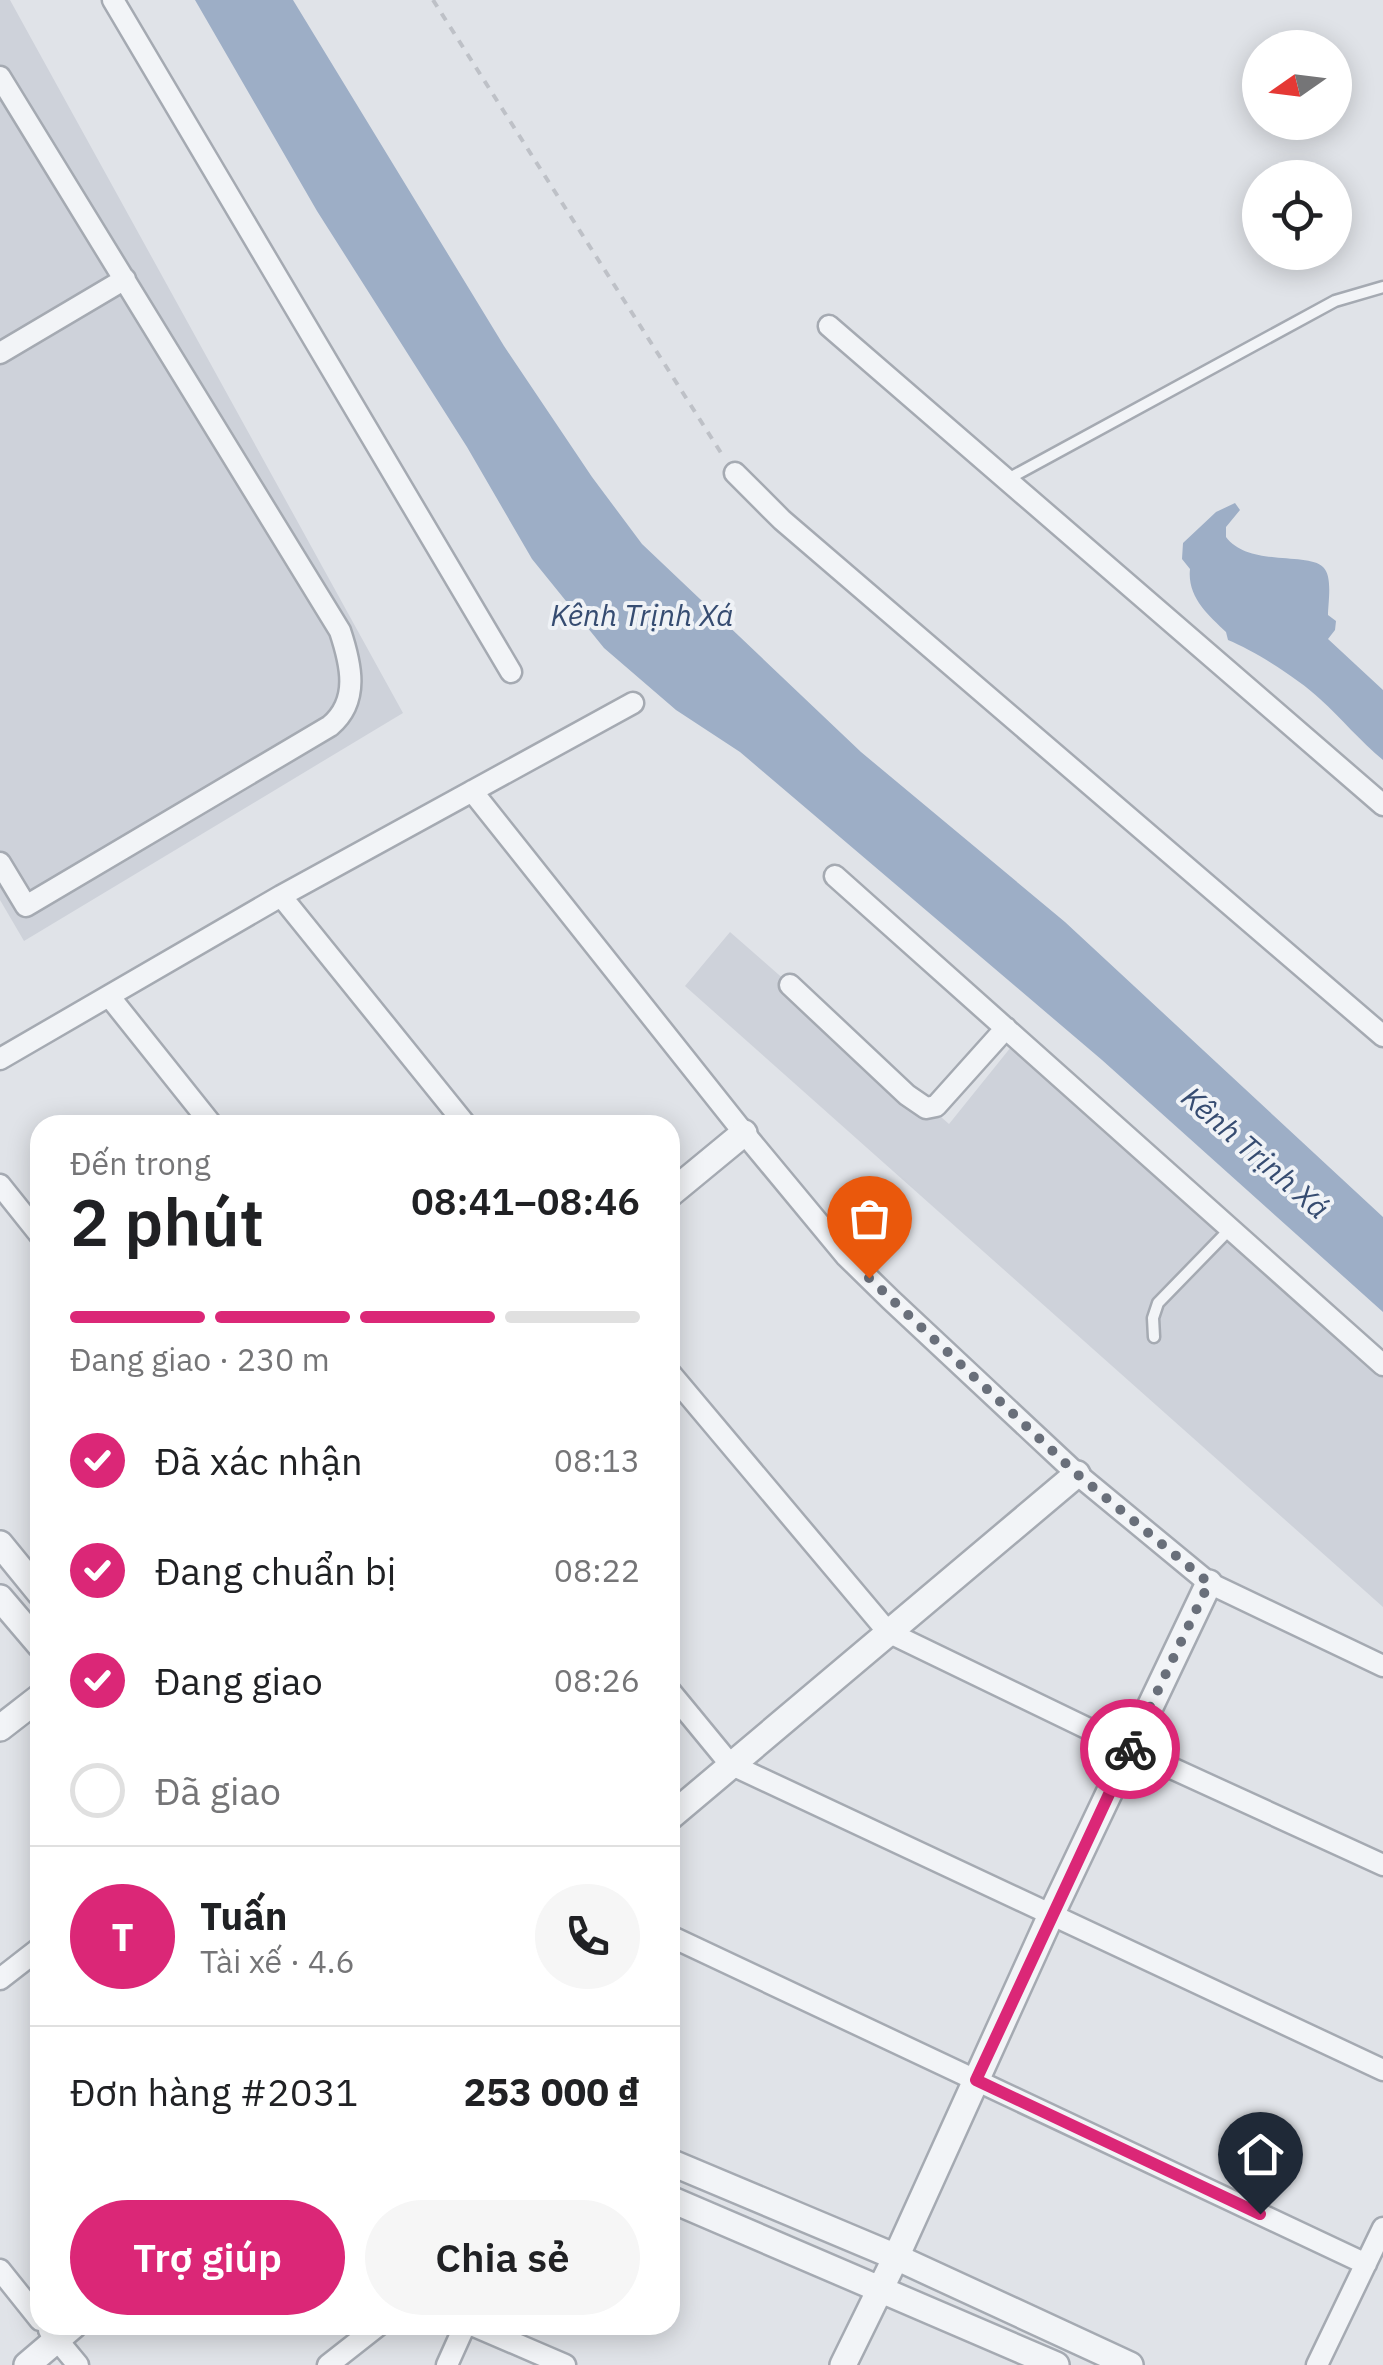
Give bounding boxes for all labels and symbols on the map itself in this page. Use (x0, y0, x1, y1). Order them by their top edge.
north arrow (1242, 30, 1352, 140)
water label: Kênh Trịnh Xá (550, 595, 734, 634)
water label: Kênh Trịnh Xá (1174, 1077, 1338, 1227)
pin (827, 1176, 912, 1279)
courier (1080, 1699, 1180, 1799)
pin (1218, 2112, 1303, 2215)

